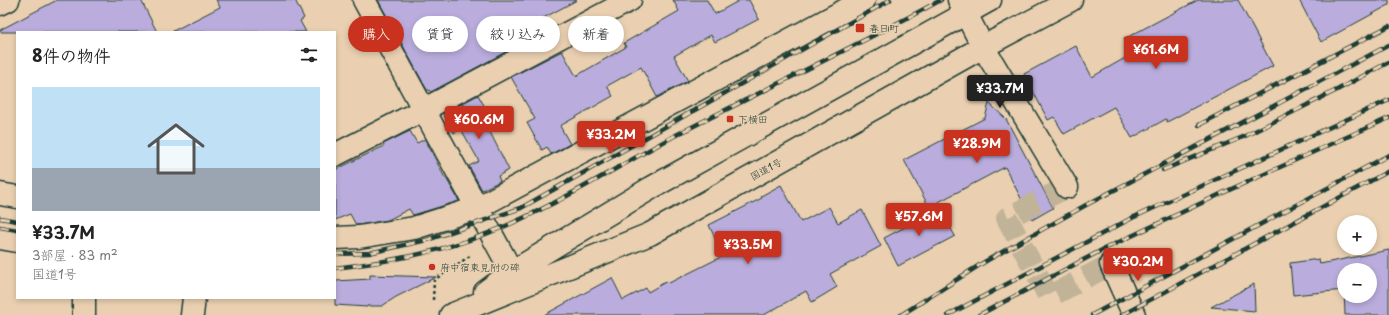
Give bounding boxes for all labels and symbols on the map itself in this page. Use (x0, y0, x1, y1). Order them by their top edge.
place label: 春日町 (869, 20, 899, 35)
marker: 春日町 (854, 22, 866, 34)
pin: ¥61.6M (1123, 36, 1189, 70)
pin: ¥33.7M (967, 75, 1033, 109)
pin: ¥60.6M (446, 106, 512, 140)
place label: 下横田 (738, 111, 768, 126)
marker: 下横田 (725, 114, 735, 124)
pin: ¥33.2M (578, 121, 644, 155)
pin: ¥28.9M (944, 130, 1010, 164)
street label: 国道1号 (747, 154, 784, 183)
pin: ¥57.6M (886, 203, 952, 237)
pin: ¥33.5M (715, 231, 781, 265)
pin: ¥30.2M (1105, 248, 1171, 282)
place label: 府中宿東見附の碑 (440, 259, 520, 274)
marker: 府中宿東見附の碑 (427, 262, 437, 272)

